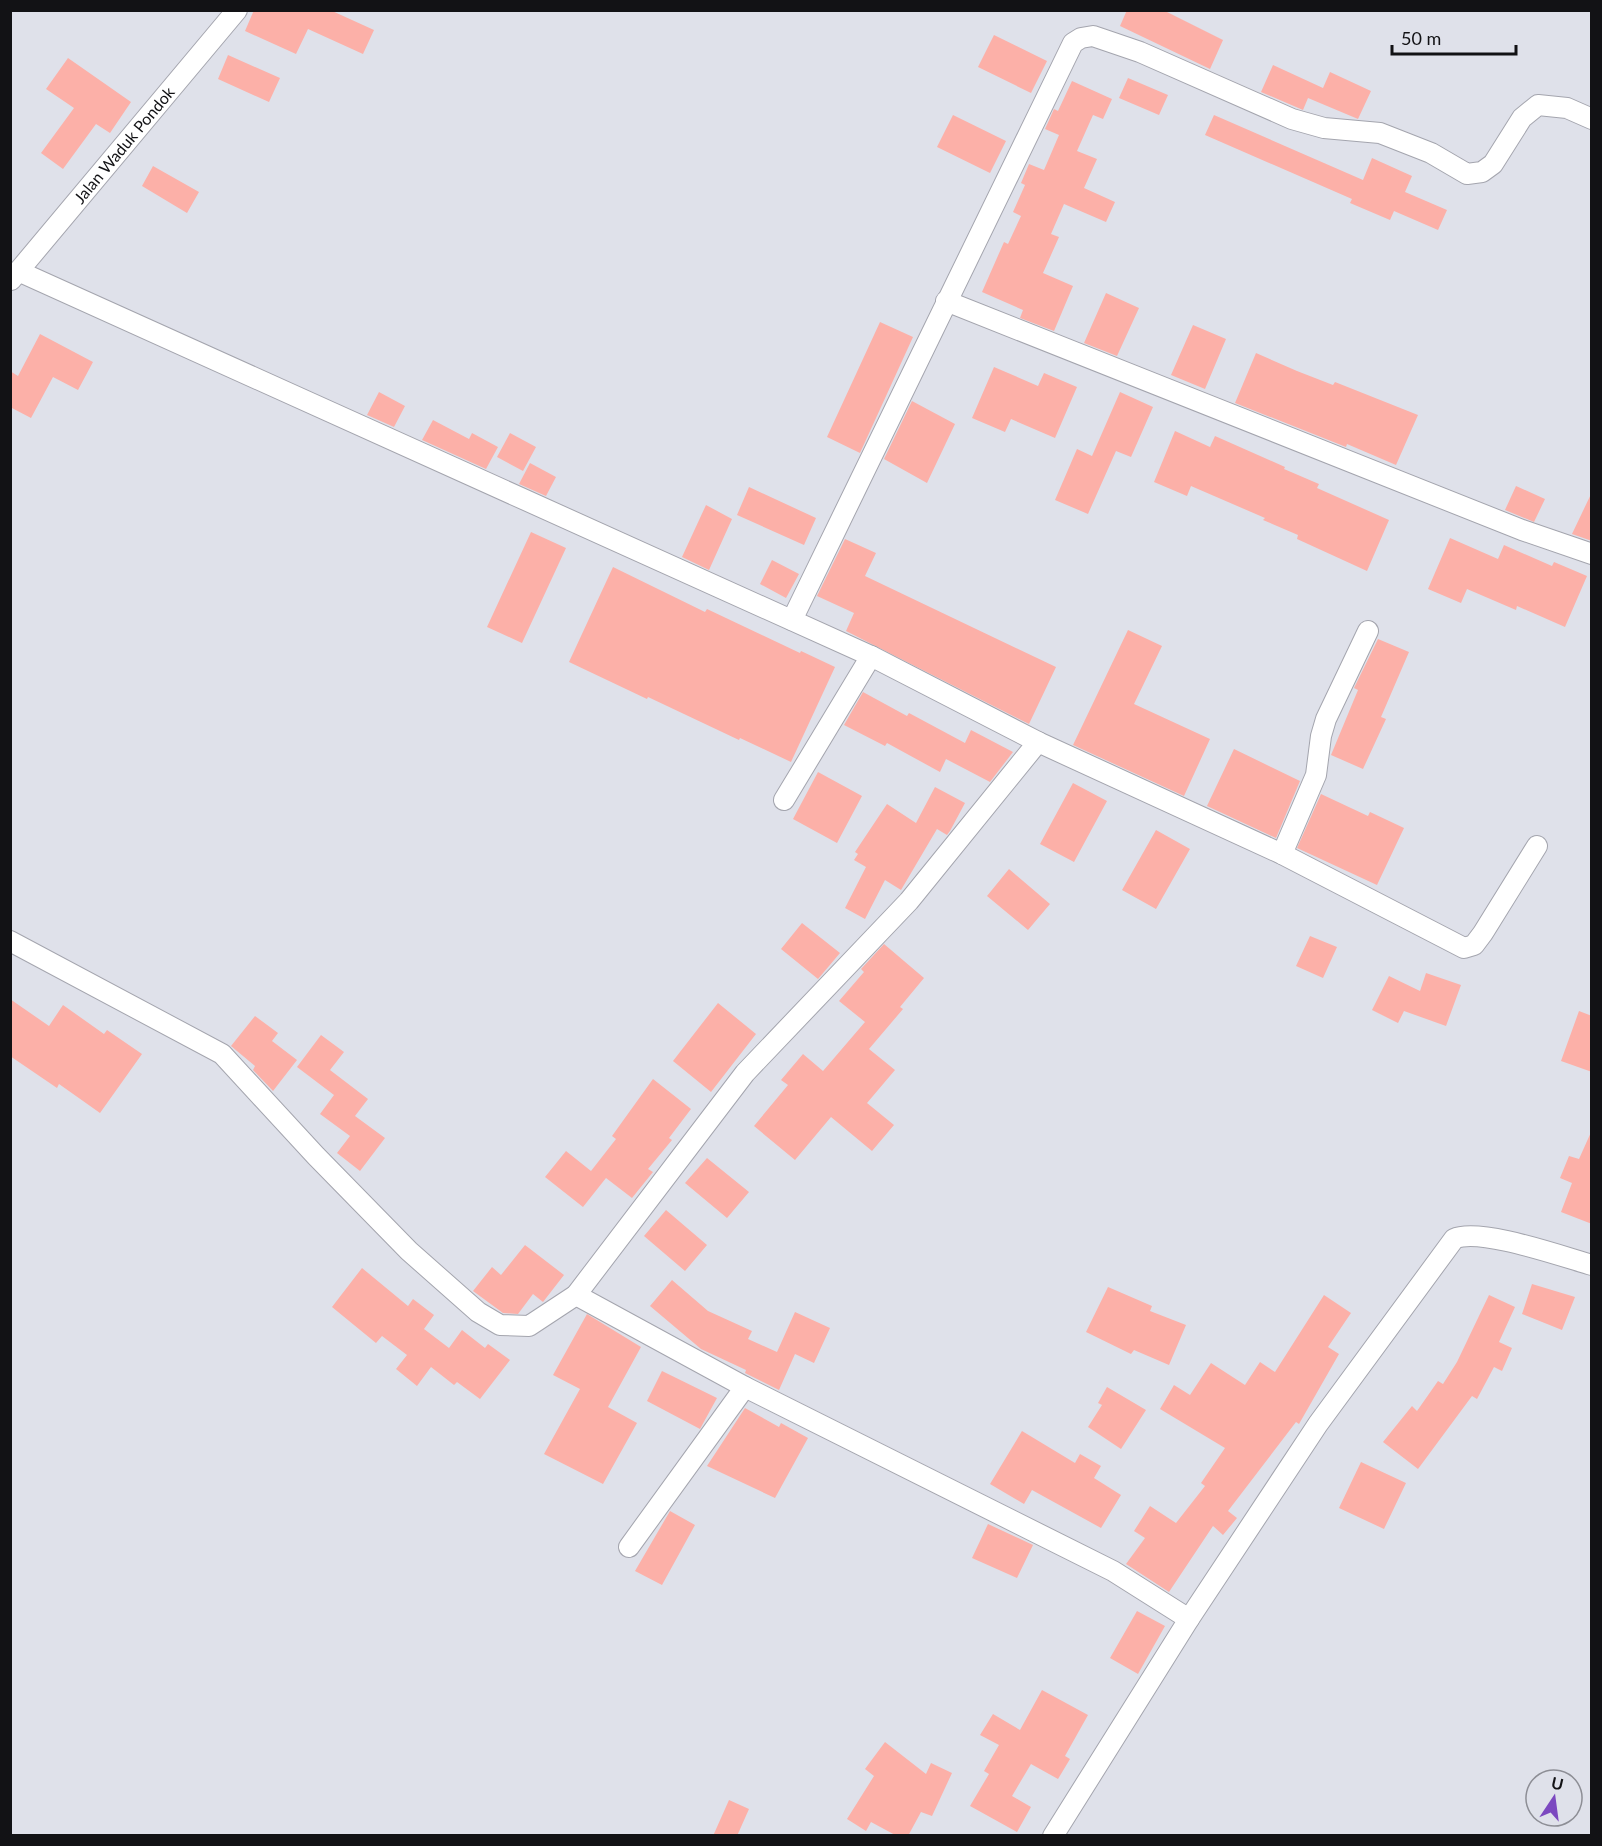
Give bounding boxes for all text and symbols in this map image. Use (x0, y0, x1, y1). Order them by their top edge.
scale bar (1392, 18, 1516, 56)
text: 50 m (1401, 27, 1441, 49)
street label: Jalan Waduk Pondok (69, 82, 178, 207)
north arrow (1524, 1768, 1584, 1828)
text: U (1550, 1772, 1565, 1793)

